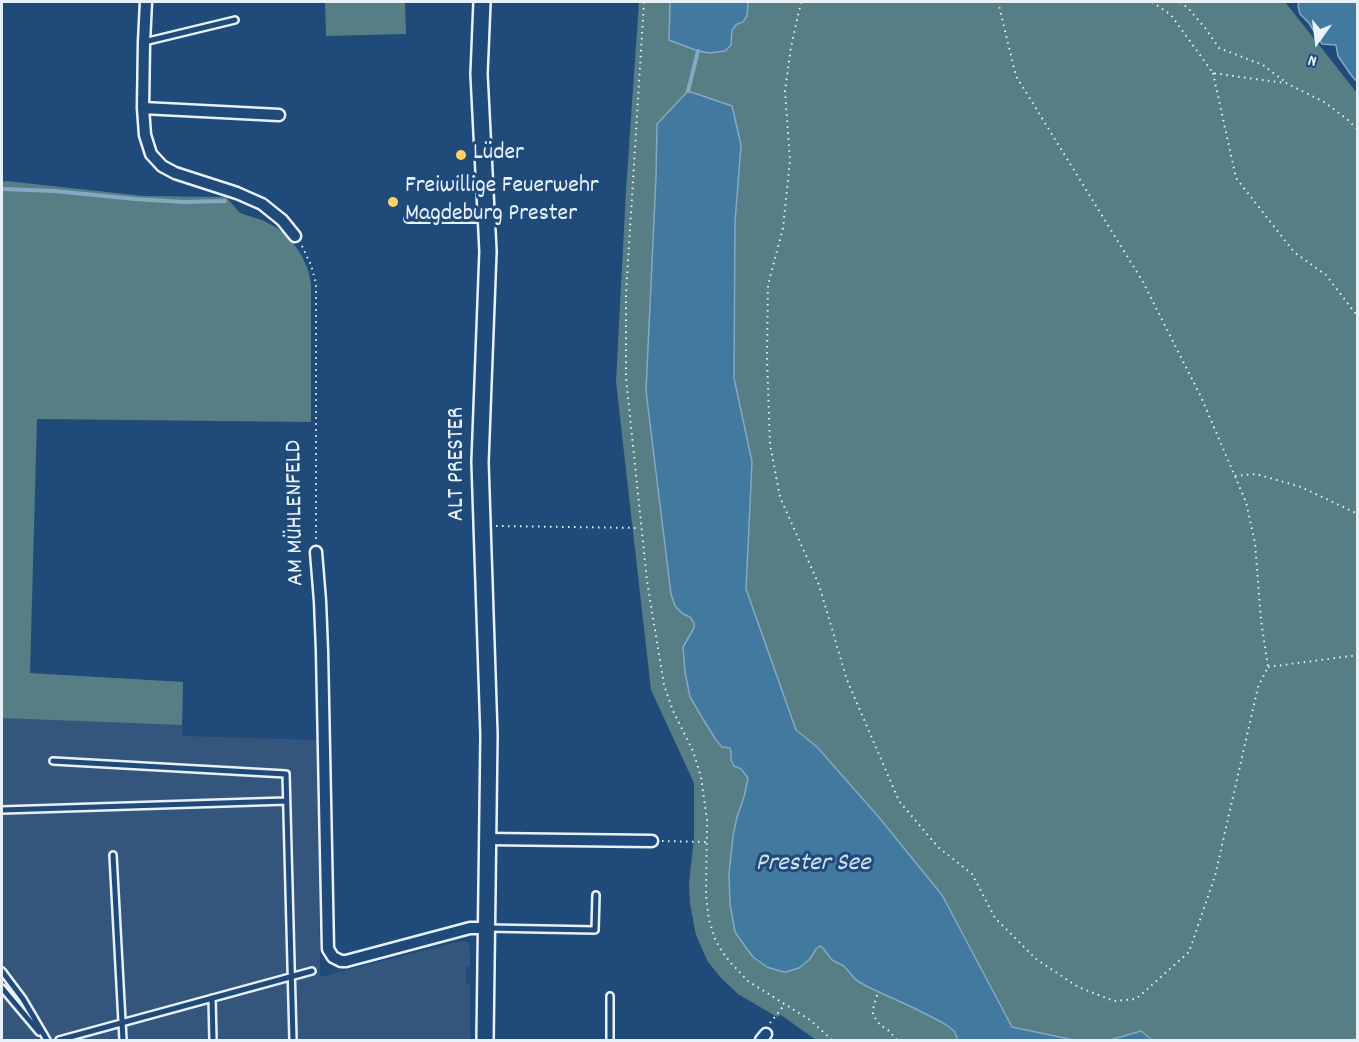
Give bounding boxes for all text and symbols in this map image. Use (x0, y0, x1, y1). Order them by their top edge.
north arrow (1287, 12, 1347, 72)
text: N (1306, 48, 1319, 72)
place label: Lüder (473, 141, 524, 169)
marker: Lüder (454, 148, 468, 162)
place label: Freiwillige Feuerwehr Magdeburg Prester (405, 174, 599, 230)
marker: Freiwillige Feuerwehr Magdeburg Prester (386, 195, 400, 209)
street label: ALT PRESTER (445, 407, 473, 521)
street label: AM MÜHLENFELD (281, 440, 313, 586)
water label: Prester See (756, 849, 870, 881)

